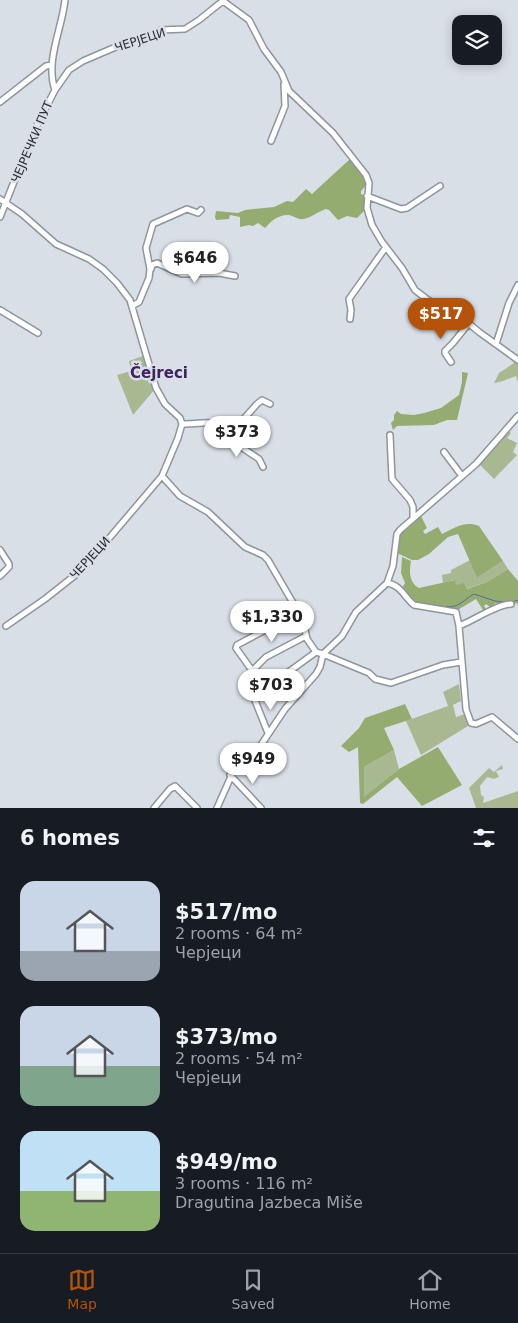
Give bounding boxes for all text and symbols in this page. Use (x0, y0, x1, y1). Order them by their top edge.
map controls (452, 15, 502, 65)
button: layers (452, 15, 502, 65)
street label: ЧЕРЈЕЦИ (113, 25, 167, 55)
street label: ЧЕЈРЕЧКИ ПУТ (8, 98, 56, 185)
pin: $646 (165, 242, 225, 284)
text: $646 (173, 248, 217, 267)
pin: $517 (411, 298, 471, 340)
text: $517 (419, 304, 463, 323)
district label: Čejreci (130, 363, 188, 382)
pin: $373 (207, 416, 267, 458)
text: $373 (215, 422, 259, 441)
street label: ЧЕРЈЕЦИ (67, 534, 113, 582)
pin: $1,330 (231, 600, 313, 643)
text: $1,330 (241, 607, 303, 626)
pin: $703 (241, 668, 301, 711)
text: $703 (249, 675, 293, 694)
pin: $949 (223, 742, 283, 785)
text: $949 (231, 749, 275, 768)
icon: filters (470, 824, 498, 852)
text: 6 homes (20, 826, 120, 850)
text: $517/mo (175, 900, 277, 924)
icon: home (60, 901, 120, 961)
text: 2 rooms · 64 m² (175, 924, 303, 943)
text: Черјеци (175, 943, 242, 962)
text: $373/mo (175, 1025, 277, 1049)
icon: home (60, 1026, 120, 1086)
text: 2 rooms · 54 m² (175, 1049, 303, 1068)
text: Черјеци (175, 1068, 242, 1087)
text: $949/mo (175, 1150, 277, 1174)
icon: home (60, 1151, 120, 1211)
text: 3 rooms · 116 m² (175, 1174, 313, 1193)
text: Dragutina Jazbeca Miše (175, 1193, 363, 1212)
tab: Map (67, 1266, 97, 1312)
tab: Saved (231, 1266, 275, 1312)
tab: Home (409, 1266, 451, 1312)

